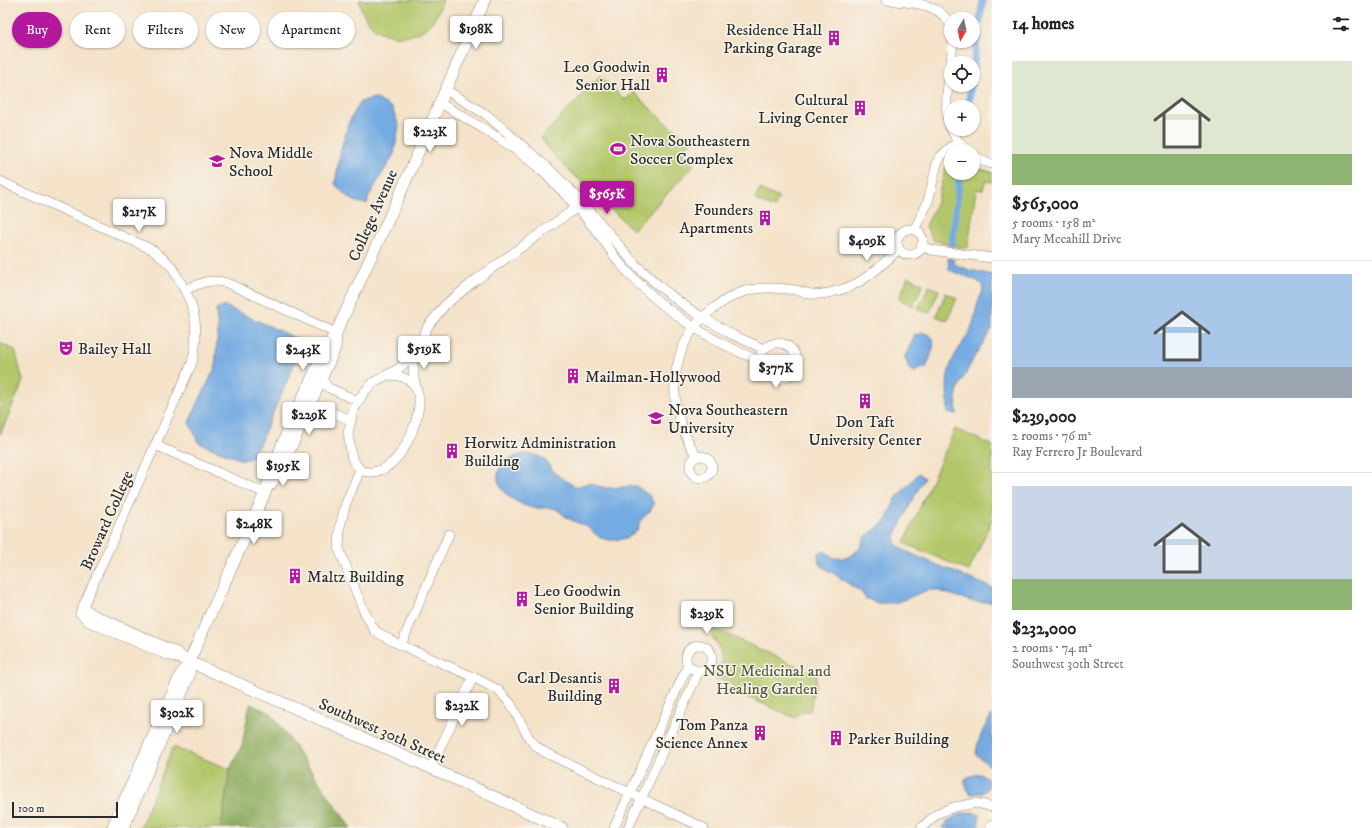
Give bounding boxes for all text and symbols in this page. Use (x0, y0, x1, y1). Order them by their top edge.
chip: Buy (12, 12, 62, 48)
chip: Rent (70, 12, 125, 48)
chip: Filters (133, 12, 198, 48)
chip: New (206, 12, 260, 48)
chip: Apartment (268, 12, 355, 48)
north arrow (944, 12, 980, 48)
map controls (944, 12, 980, 180)
text: 14 homes (1012, 13, 1074, 35)
icon: filters (1330, 13, 1352, 35)
pin: $198K (448, 16, 504, 50)
place label: Residence Hall Parking Garage (723, 20, 822, 58)
text: $198K (459, 21, 493, 37)
building icon: Residence Hall Parking Garage (825, 29, 843, 47)
button: locate (944, 56, 980, 92)
place label: Leo Goodwin Senior Hall (563, 57, 651, 95)
building icon: Leo Goodwin Senior Hall (653, 66, 671, 84)
icon: home (1146, 87, 1218, 159)
place label: Cultural Living Center (758, 90, 848, 128)
building icon: Cultural Living Center (851, 99, 869, 117)
button: + (944, 100, 980, 136)
pin: $223K (402, 119, 458, 153)
text: $223K (413, 124, 447, 140)
place label: Nova Southeastern Soccer Complex (630, 131, 751, 169)
sports icon: Nova Southeastern Soccer Complex (609, 140, 627, 158)
place label: Nova Middle School (229, 143, 313, 181)
button: − (944, 144, 980, 180)
school or university icon: Nova Middle School (208, 152, 226, 170)
street label: College Avenue (344, 166, 402, 264)
pin: $565K (579, 181, 635, 215)
text: $565K (589, 186, 625, 202)
text: $565,000 (1012, 193, 1079, 215)
pin: $217K (111, 199, 167, 233)
place label: Founders Apartments (680, 200, 753, 238)
text: $217K (122, 204, 156, 220)
building icon: Founders Apartments (756, 209, 774, 227)
text: 5 rooms · 158 m² (1012, 215, 1096, 231)
pin: $409K (839, 228, 895, 262)
text: Mary Mccahill Drive (1012, 231, 1121, 247)
text: $409K (848, 233, 886, 249)
icon: home (1146, 300, 1218, 372)
pin: $519K (396, 336, 452, 370)
pin: $243K (275, 337, 331, 371)
theatre icon: Bailey Hall (57, 339, 75, 357)
place label: Bailey Hall (78, 339, 151, 359)
text: $519K (407, 341, 441, 357)
text: $243K (286, 342, 320, 358)
pin: $377K (748, 355, 804, 389)
text: $377K (759, 360, 793, 376)
building icon: Mailman-Hollywood (564, 367, 582, 385)
place label: Mailman-Hollywood (585, 367, 721, 387)
building icon: Don Taft University Center (856, 392, 874, 410)
place label: Nova Southeastern University (668, 400, 789, 438)
pin: $229K (281, 402, 337, 436)
text: $239,000 (1012, 406, 1076, 428)
text: $229K (291, 407, 327, 423)
school or university icon: Nova Southeastern University (647, 409, 665, 427)
place label: Don Taft University Center (809, 412, 921, 450)
text: 2 rooms · 76 m² (1012, 428, 1091, 444)
place label: Horwitz Administration Building (464, 433, 617, 471)
building icon: Horwitz Administration Building (443, 442, 461, 460)
text: Ray Ferrero Jr Boulevard (1012, 444, 1142, 460)
pin: $195K (255, 453, 311, 487)
text: $195K (266, 458, 300, 474)
street label: Broward College (76, 467, 138, 573)
pin: $248K (226, 511, 282, 545)
icon: home (1146, 512, 1218, 584)
text: $248K (236, 516, 272, 532)
building icon: Maltz Building (286, 567, 304, 585)
place label: Maltz Building (307, 567, 404, 587)
place label: Leo Goodwin Senior Building (534, 581, 634, 619)
building icon: Leo Goodwin Senior Building (513, 590, 531, 608)
pin: $239K (679, 601, 735, 635)
text: $239K (690, 606, 724, 622)
text: $232,000 (1012, 618, 1077, 640)
text: 2 rooms · 74 m² (1012, 640, 1092, 656)
text: Southwest 30th Street (1012, 656, 1124, 672)
park label: NSU Medicinal and Healing Garden (703, 661, 831, 699)
place label: Carl Desantis Building (517, 668, 602, 706)
building icon: Carl Desantis Building (605, 677, 623, 695)
pin: $232K (434, 693, 490, 727)
street label: Southwest 30th Street (316, 694, 449, 768)
text: $232K (445, 698, 479, 714)
pin: $302K (149, 700, 205, 734)
text: $302K (160, 705, 194, 721)
place label: Tom Panza Science Annex (655, 715, 748, 753)
building icon: Tom Panza Science Annex (751, 724, 769, 742)
building icon: Parker Building (827, 729, 845, 747)
place label: Parker Building (848, 729, 949, 749)
scale bar (12, 800, 118, 819)
text: 100 m (18, 802, 44, 816)

